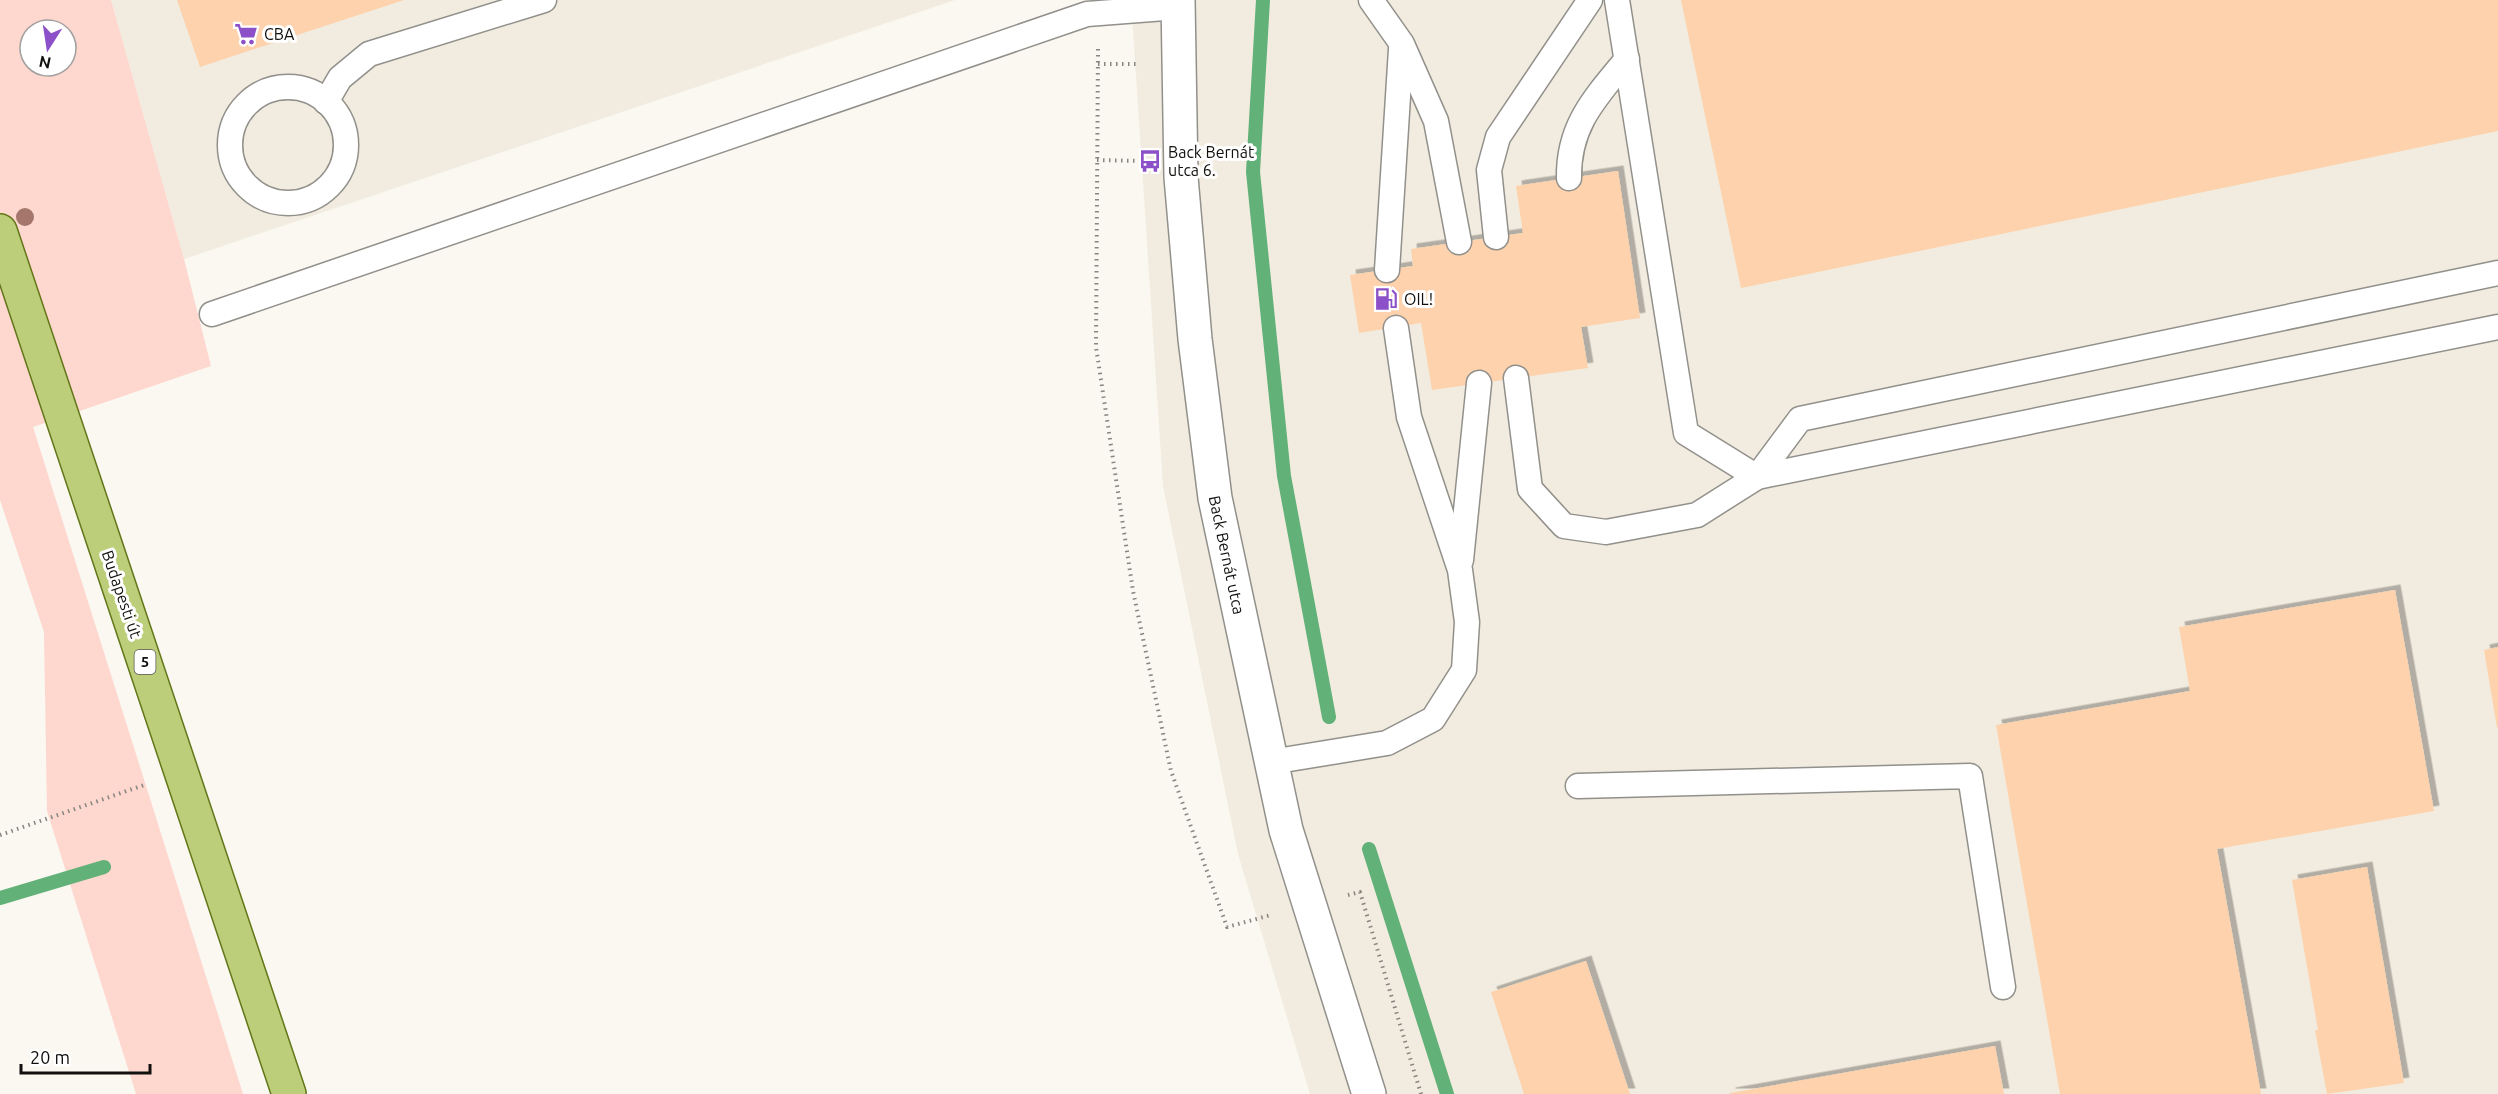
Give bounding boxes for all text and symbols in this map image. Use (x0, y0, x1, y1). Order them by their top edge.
north arrow (18, 18, 78, 78)
supermarket icon: CBA (233, 21, 259, 47)
place label: CBA (264, 25, 295, 43)
text: N (37, 53, 53, 73)
place label: Back Bernát utca 6. (1168, 143, 1255, 179)
bus stop icon: Back Bernát utca 6. (1137, 148, 1163, 174)
fuel station icon: OIL! (1373, 286, 1399, 312)
place label: OIL! (1404, 290, 1433, 308)
street label: Back Bernát utca (1206, 494, 1248, 616)
street label: Budapesti út (99, 548, 146, 641)
road number: 5 (134, 650, 156, 674)
scale bar (21, 1037, 150, 1075)
text: 20 m (30, 1047, 70, 1067)

